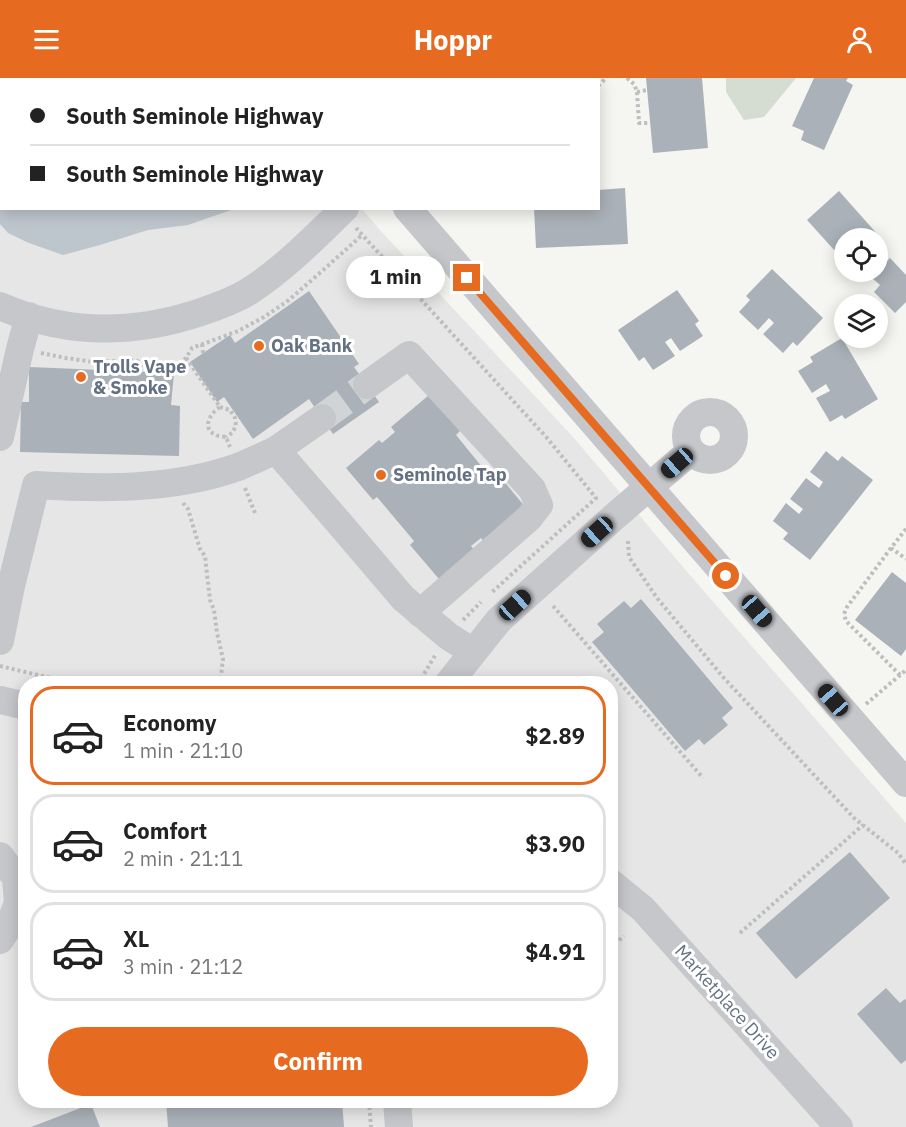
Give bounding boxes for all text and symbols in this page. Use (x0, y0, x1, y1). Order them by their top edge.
text: Hoppr (414, 22, 492, 57)
icon: menu (30, 23, 63, 56)
icon: person (843, 23, 876, 56)
text: South Seminole Highway (66, 101, 323, 130)
text: South Seminole Highway (66, 159, 323, 188)
map controls (834, 228, 888, 348)
button: locate (834, 228, 888, 282)
callout: 1 min (347, 257, 446, 299)
text: 1 min (369, 263, 422, 290)
route end (453, 264, 480, 291)
button: layers (834, 294, 888, 348)
place label: Oak Bank (271, 334, 353, 357)
marker: Oak Bank (252, 339, 266, 353)
place label: Trolls Vape & Smoke (93, 355, 186, 399)
marker: Trolls Vape & Smoke (74, 370, 88, 384)
car (658, 444, 696, 482)
place label: Seminole Tap (393, 463, 507, 486)
marker: Seminole Tap (374, 468, 388, 482)
car (578, 513, 616, 551)
route start (712, 562, 739, 589)
car (496, 586, 534, 624)
car (738, 592, 776, 630)
car (814, 681, 852, 719)
text: Economy (123, 708, 217, 737)
icon: car (51, 709, 105, 763)
text: $2.89 (525, 721, 585, 750)
text: 1 min · 21:10 (123, 737, 243, 764)
text: Comfort (123, 816, 207, 845)
icon: car (51, 817, 105, 871)
text: $3.90 (525, 829, 585, 858)
text: 2 min · 21:11 (123, 845, 243, 872)
text: XL (123, 924, 149, 953)
icon: car (51, 925, 105, 979)
text: $4.91 (525, 937, 585, 966)
street label: Marketplace Drive (670, 940, 785, 1064)
text: 3 min · 21:12 (123, 953, 243, 980)
button: Confirm (48, 1027, 588, 1096)

